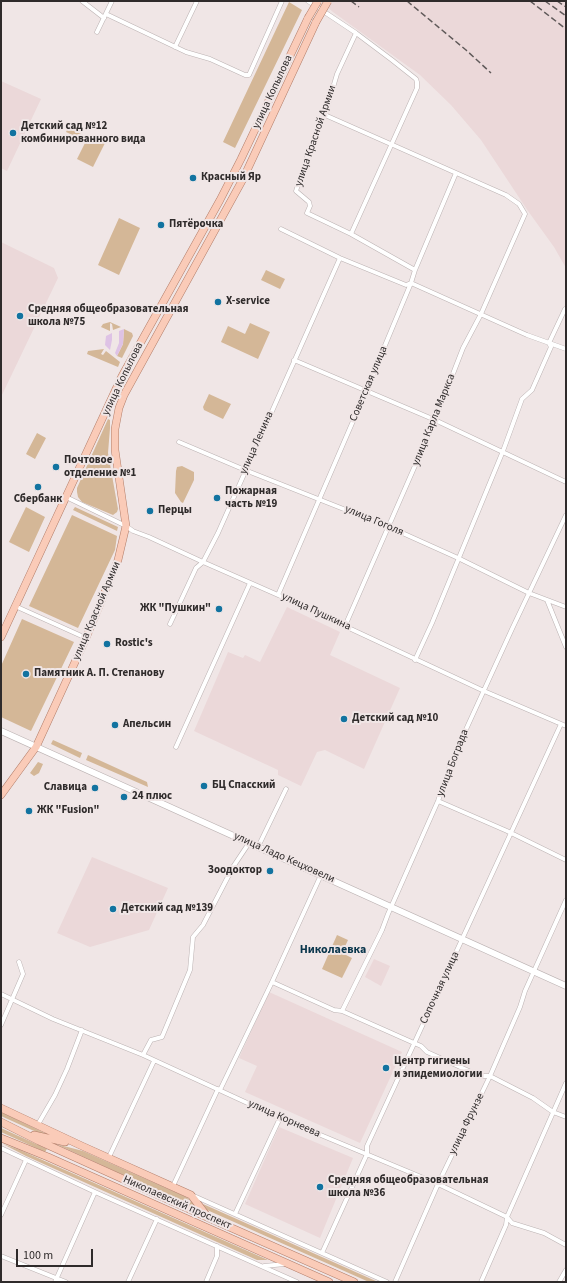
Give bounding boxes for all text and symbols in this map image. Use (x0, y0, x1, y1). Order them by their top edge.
street label: улица Копылова (250, 53, 296, 131)
street label: улица Красной Армии (293, 84, 339, 188)
place label: Детский сад №12 комбинированного вида (21, 120, 146, 146)
marker: Детский сад №12 комбинированного вида (8, 128, 18, 138)
place label: Красный Яр (201, 171, 261, 185)
marker: Красный Яр (188, 173, 198, 183)
place label: Пятёрочка (169, 218, 223, 232)
marker: Пятёрочка (156, 220, 166, 230)
place label: X-service (226, 295, 270, 309)
marker: X-service (213, 297, 223, 307)
place label: Средняя общеобразовательная школа №75 (28, 303, 189, 329)
marker: Средняя общеобразовательная школа №75 (15, 311, 25, 321)
street label: улица Копылова (100, 340, 146, 418)
street label: Советская улица (347, 344, 391, 424)
street label: улица Карла Маркса (410, 372, 458, 468)
street label: улица Ленина (237, 409, 277, 477)
place label: Почтовое отделение №1 (64, 454, 136, 480)
marker: Почтовое отделение №1 (51, 462, 61, 472)
marker: Сбербанк (33, 482, 43, 492)
place label: Пожарная часть №19 (225, 485, 277, 511)
place label: Сбербанк (14, 493, 62, 507)
marker: Пожарная часть №19 (212, 493, 222, 503)
street label: улица Гоголя (343, 503, 405, 539)
place label: Перцы (158, 504, 192, 518)
marker: Перцы (145, 506, 155, 516)
street label: улица Красной Армии (70, 560, 124, 662)
street label: улица Пушкина (279, 590, 353, 634)
place label: ЖК "Пушкин" (140, 602, 211, 616)
marker: ЖК "Пушкин" (214, 604, 224, 614)
place label: Rostic's (115, 637, 153, 651)
marker: Rostic's (102, 639, 112, 649)
place label: Памятник А. П. Степанову (34, 667, 164, 681)
marker: Памятник А. П. Степанову (21, 669, 31, 679)
place label: Детский сад №10 (352, 712, 438, 726)
marker: Детский сад №10 (339, 714, 349, 724)
place label: Апельсин (123, 718, 171, 732)
marker: Апельсин (110, 720, 120, 730)
street label: улица Бограда (434, 728, 472, 798)
place label: БЦ Спасский (212, 779, 275, 793)
place label: Славица (44, 781, 87, 795)
marker: БЦ Спасский (199, 781, 209, 791)
marker: Славица (90, 783, 100, 793)
place label: 24 плюс (132, 790, 172, 804)
marker: 24 плюс (119, 792, 129, 802)
place label: ЖК "Fusion" (37, 804, 100, 818)
marker: ЖК "Fusion" (24, 806, 34, 816)
street label: улица Ладо Кецховели (231, 830, 337, 886)
place label: Зоодоктор (208, 864, 262, 878)
marker: Зоодоктор (265, 866, 275, 876)
place label: Детский сад №139 (121, 902, 213, 916)
marker: Детский сад №139 (108, 904, 118, 914)
district label: Николаевка (300, 943, 366, 957)
street label: Сопочная улица (417, 950, 463, 1026)
place label: Центр гигиены и эпидемиологии (394, 1055, 482, 1081)
marker: Центр гигиены и эпидемиологии (381, 1063, 391, 1073)
street label: улица Фрунзе (446, 1091, 488, 1157)
street label: улица Корнеева (246, 1097, 322, 1141)
street label: Николаевский проспект (121, 1173, 233, 1233)
place label: Средняя общеобразовательная школа №36 (328, 1174, 489, 1200)
marker: Средняя общеобразовательная школа №36 (315, 1182, 325, 1192)
scale bar (18, 1241, 95, 1267)
text: 100 m (23, 1247, 53, 1264)

